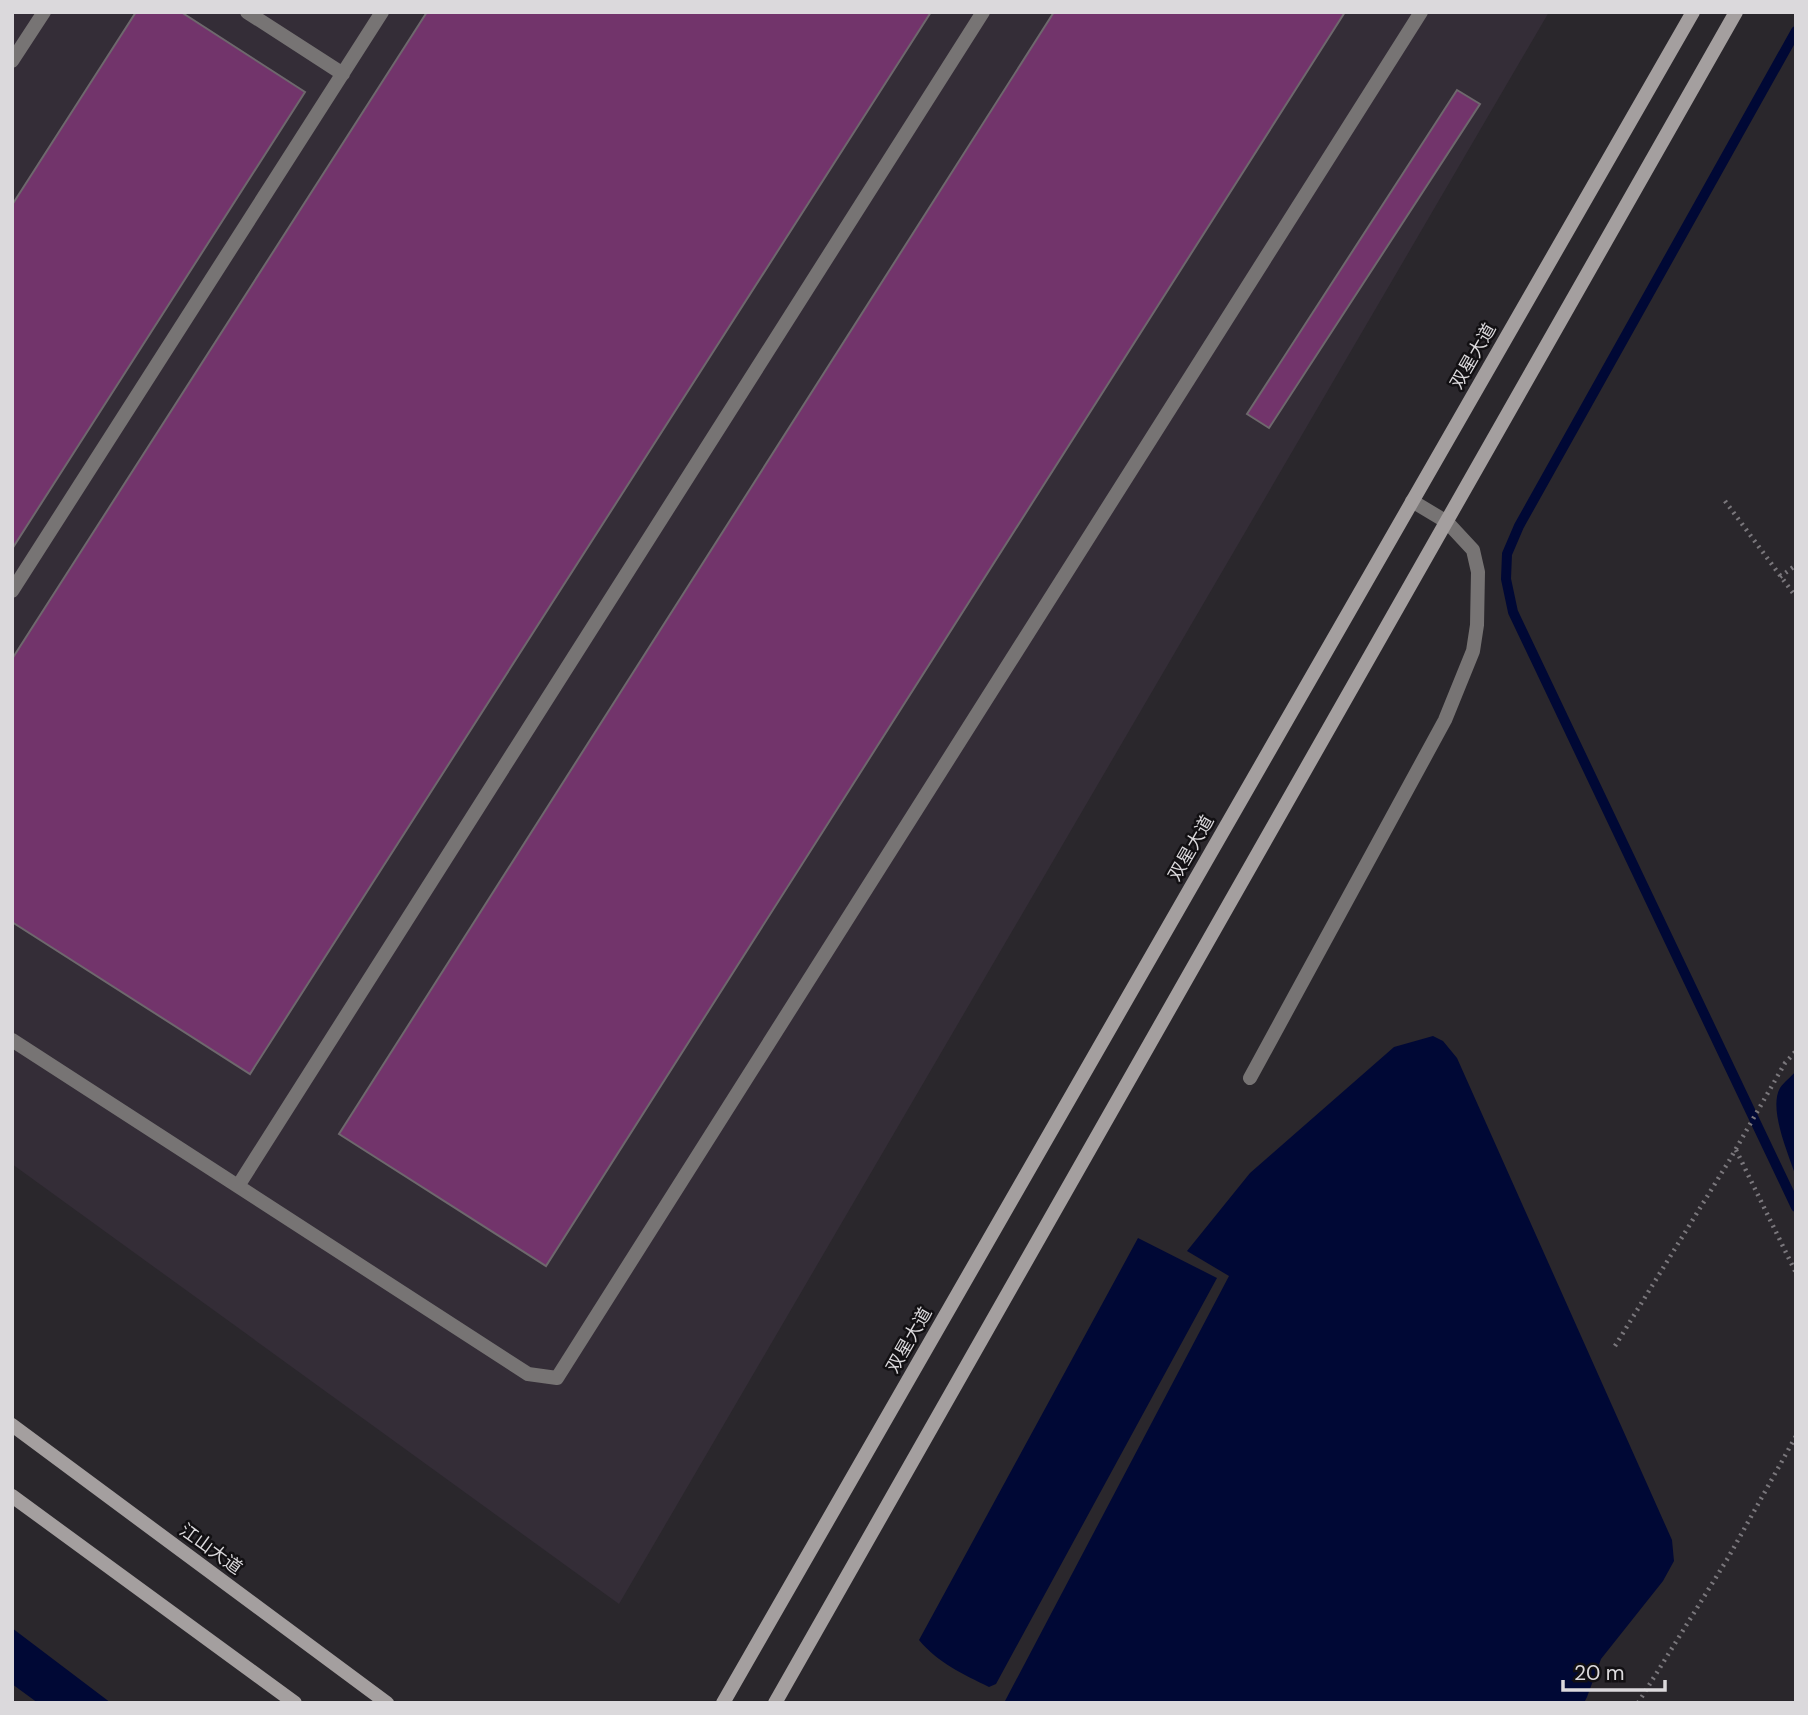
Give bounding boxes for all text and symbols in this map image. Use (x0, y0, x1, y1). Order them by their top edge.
street label: 双星大道 (1445, 319, 1501, 393)
street label: 双星大道 (1163, 811, 1219, 885)
street label: 双星大道 (881, 1303, 937, 1377)
street label: 江山大道 (175, 1518, 247, 1580)
scale bar (1563, 1648, 1664, 1692)
text: 20 m (1574, 1659, 1625, 1687)

